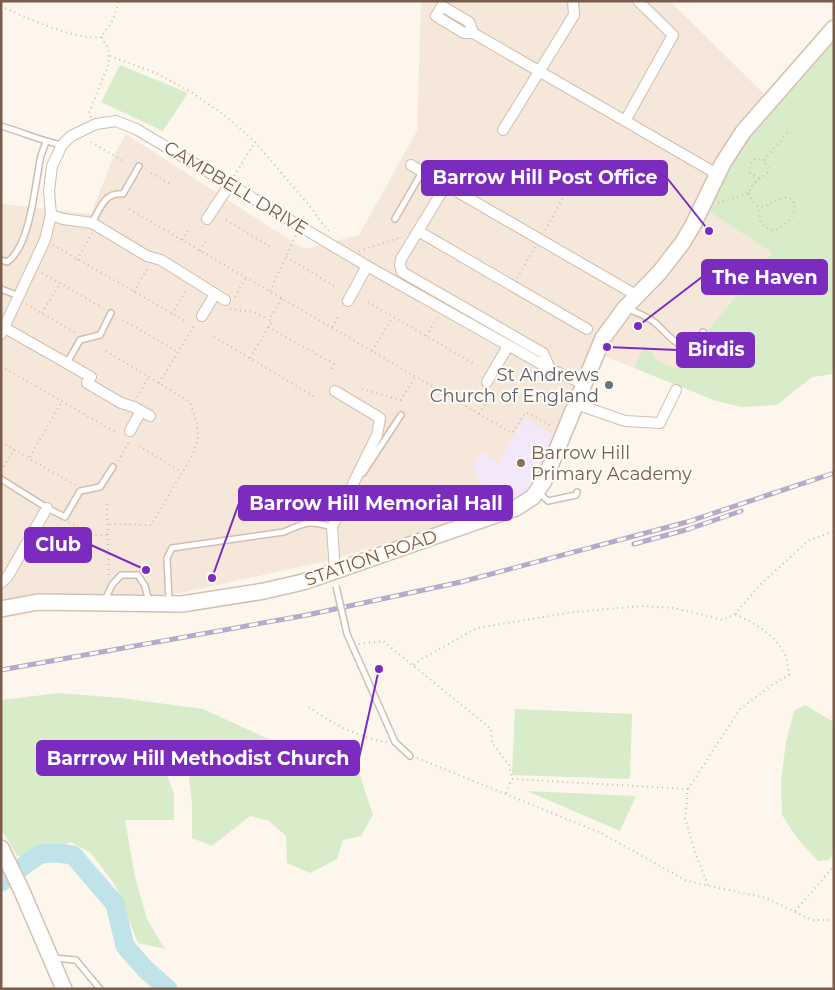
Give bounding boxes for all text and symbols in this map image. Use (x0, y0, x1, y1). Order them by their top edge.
street label: CAMPBELL DRIVE (160, 136, 312, 240)
callout: Barrow Hill Post Office (422, 161, 667, 195)
text: Barrow Hill Post Office (432, 166, 658, 189)
callout: The Haven (702, 260, 827, 294)
text: The Haven (712, 266, 818, 289)
callout: Birdis (677, 333, 754, 367)
text: Birdis (687, 338, 745, 361)
place label: St Andrews Church of England (430, 364, 599, 407)
marker: St Andrews Church of England (603, 379, 615, 391)
place label: Barrow Hill Primary Academy (531, 442, 692, 485)
marker: Barrow Hill Primary Academy (515, 457, 527, 469)
callout: Barrow Hill Memorial Hall (239, 486, 512, 520)
text: Barrow Hill Memorial Hall (249, 492, 503, 515)
street label: STATION ROAD (302, 525, 440, 591)
callout: Club (25, 528, 91, 562)
text: Club (35, 533, 81, 556)
callout: Barrrow Hill Methodist Church (37, 741, 359, 775)
text: Barrrow Hill Methodist Church (47, 747, 349, 770)

